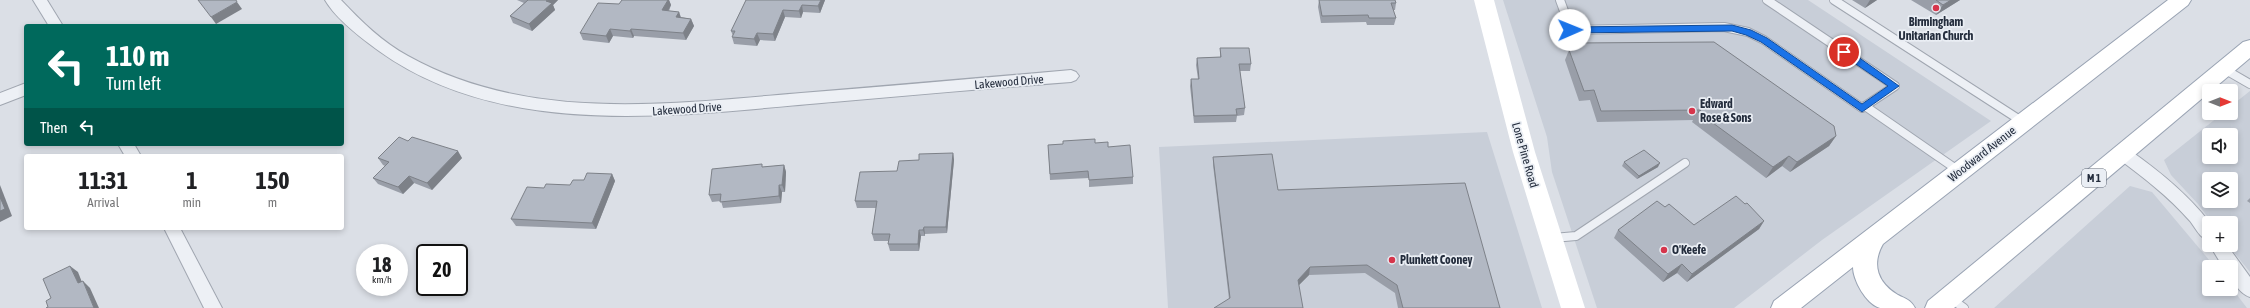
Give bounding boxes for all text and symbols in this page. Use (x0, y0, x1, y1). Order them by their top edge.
marker: Birmingham Unitarian Church (1931, 3, 1941, 13)
position arrow (1549, 9, 1591, 51)
place label: Birmingham Unitarian Church (1899, 15, 1974, 43)
pin (1827, 35, 1861, 69)
icon: left (40, 40, 92, 92)
text: 110 m (106, 40, 169, 72)
icon: arrive (1833, 41, 1855, 63)
street label: Lakewood Drive (974, 72, 1044, 92)
text: Turn left (106, 73, 161, 94)
north arrow (2202, 84, 2238, 120)
map controls (2202, 84, 2238, 296)
place label: Edward Rose & Sons (1700, 97, 1752, 125)
street label: Lakewood Drive (652, 100, 722, 118)
marker: Edward Rose & Sons (1687, 106, 1697, 116)
icon: left (76, 116, 98, 138)
text: Then (40, 119, 68, 136)
street label: Lone Pine Road (1509, 121, 1541, 189)
street label: Woodward Avenue (1945, 123, 2019, 185)
button: sound (2202, 128, 2238, 164)
text: 11:31 (79, 167, 128, 194)
text: 1 (186, 167, 197, 194)
text: 150 (256, 167, 289, 194)
road number: M 1 (2082, 169, 2106, 187)
button: layers (2202, 172, 2238, 208)
text: Arrival (87, 195, 119, 210)
text: min (182, 195, 201, 210)
text: m (268, 195, 277, 210)
button: + (2202, 216, 2238, 252)
place label: O'Keefe (1672, 243, 1707, 257)
speed limit sign: 20 (416, 244, 468, 296)
marker: O'Keefe (1659, 245, 1669, 255)
text: 18 (373, 253, 391, 276)
place label: Plunkett Cooney (1400, 253, 1473, 267)
marker: Plunkett Cooney (1387, 255, 1397, 265)
button: − (2202, 260, 2238, 296)
text: km/h (372, 274, 392, 285)

